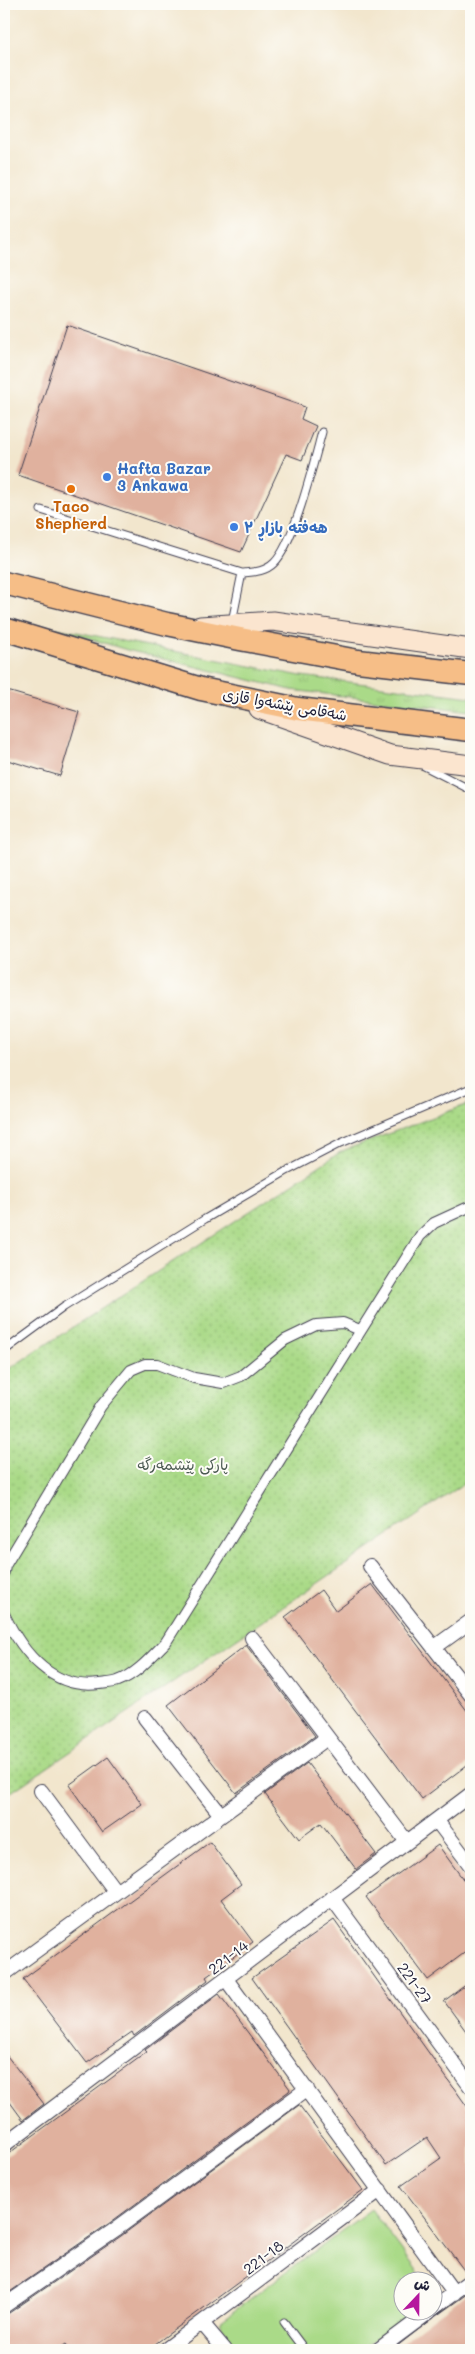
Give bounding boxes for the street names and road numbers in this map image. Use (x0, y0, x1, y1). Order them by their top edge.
street label: شەقامی پێشەوا قازی (221, 683, 349, 726)
street label: 221-14 (204, 1935, 252, 1979)
street label: 221-27 (393, 1958, 437, 2008)
street label: 221-18 (239, 2235, 287, 2279)

